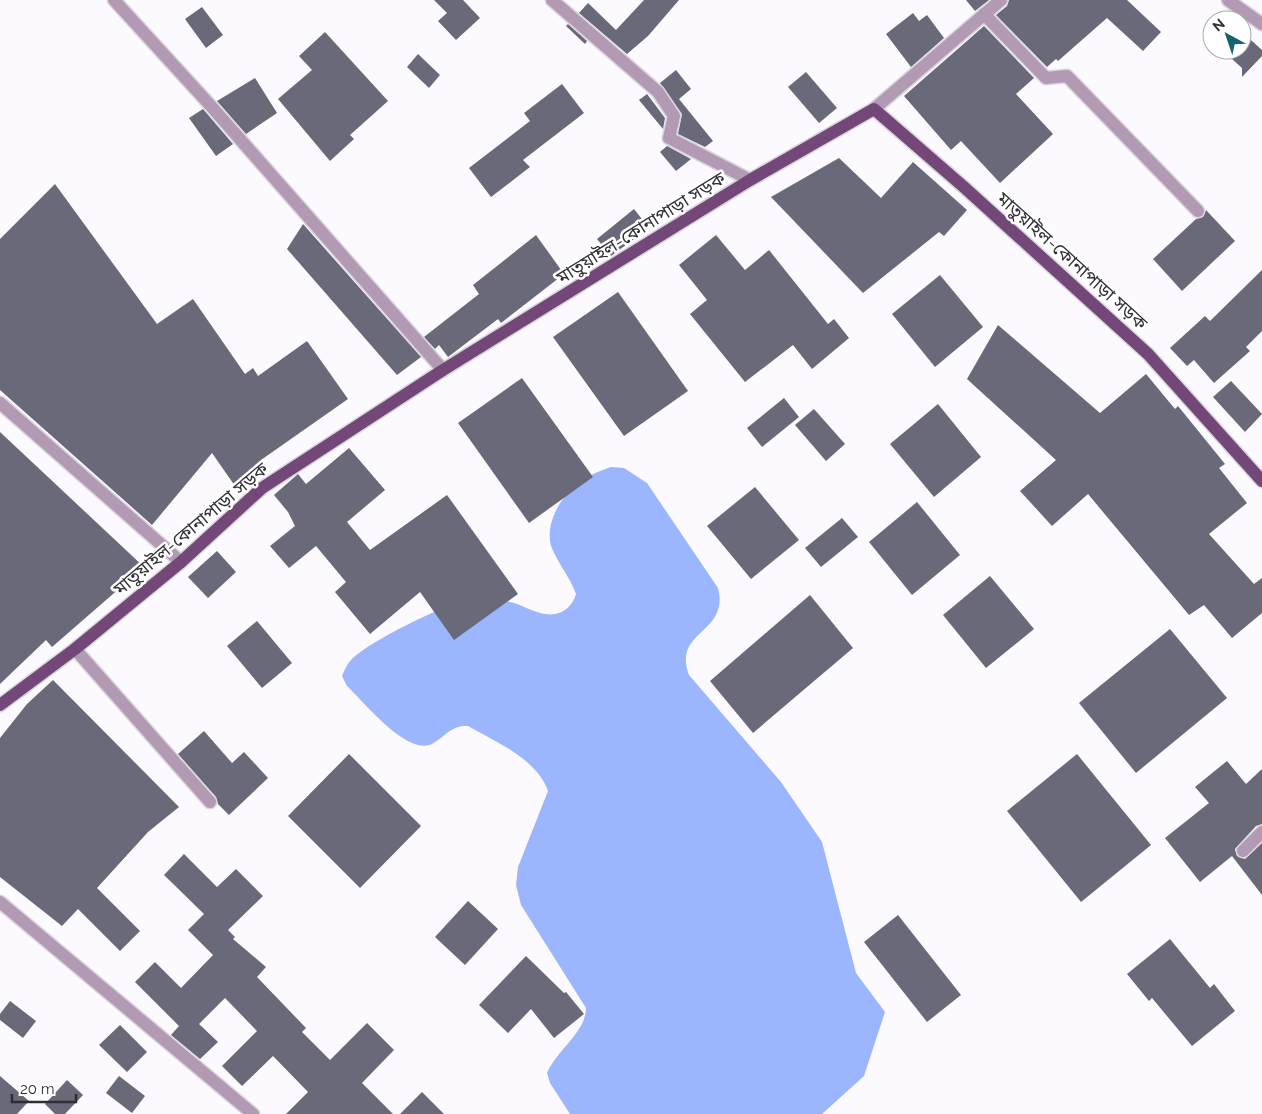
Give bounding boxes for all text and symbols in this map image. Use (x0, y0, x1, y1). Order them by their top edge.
north arrow (1202, 10, 1252, 60)
text: N (1209, 15, 1228, 35)
street label: মাতুয়াইল-কোনাপাড়া সড়ক (552, 167, 730, 289)
street label: মাতুয়াইল-কোনাপাড়া সড়ক (992, 187, 1152, 335)
street label: মাতুয়াইল-কোনাপাড়া সড়ক (109, 458, 273, 601)
scale bar (12, 1072, 76, 1104)
text: 20 m (20, 1080, 55, 1098)

